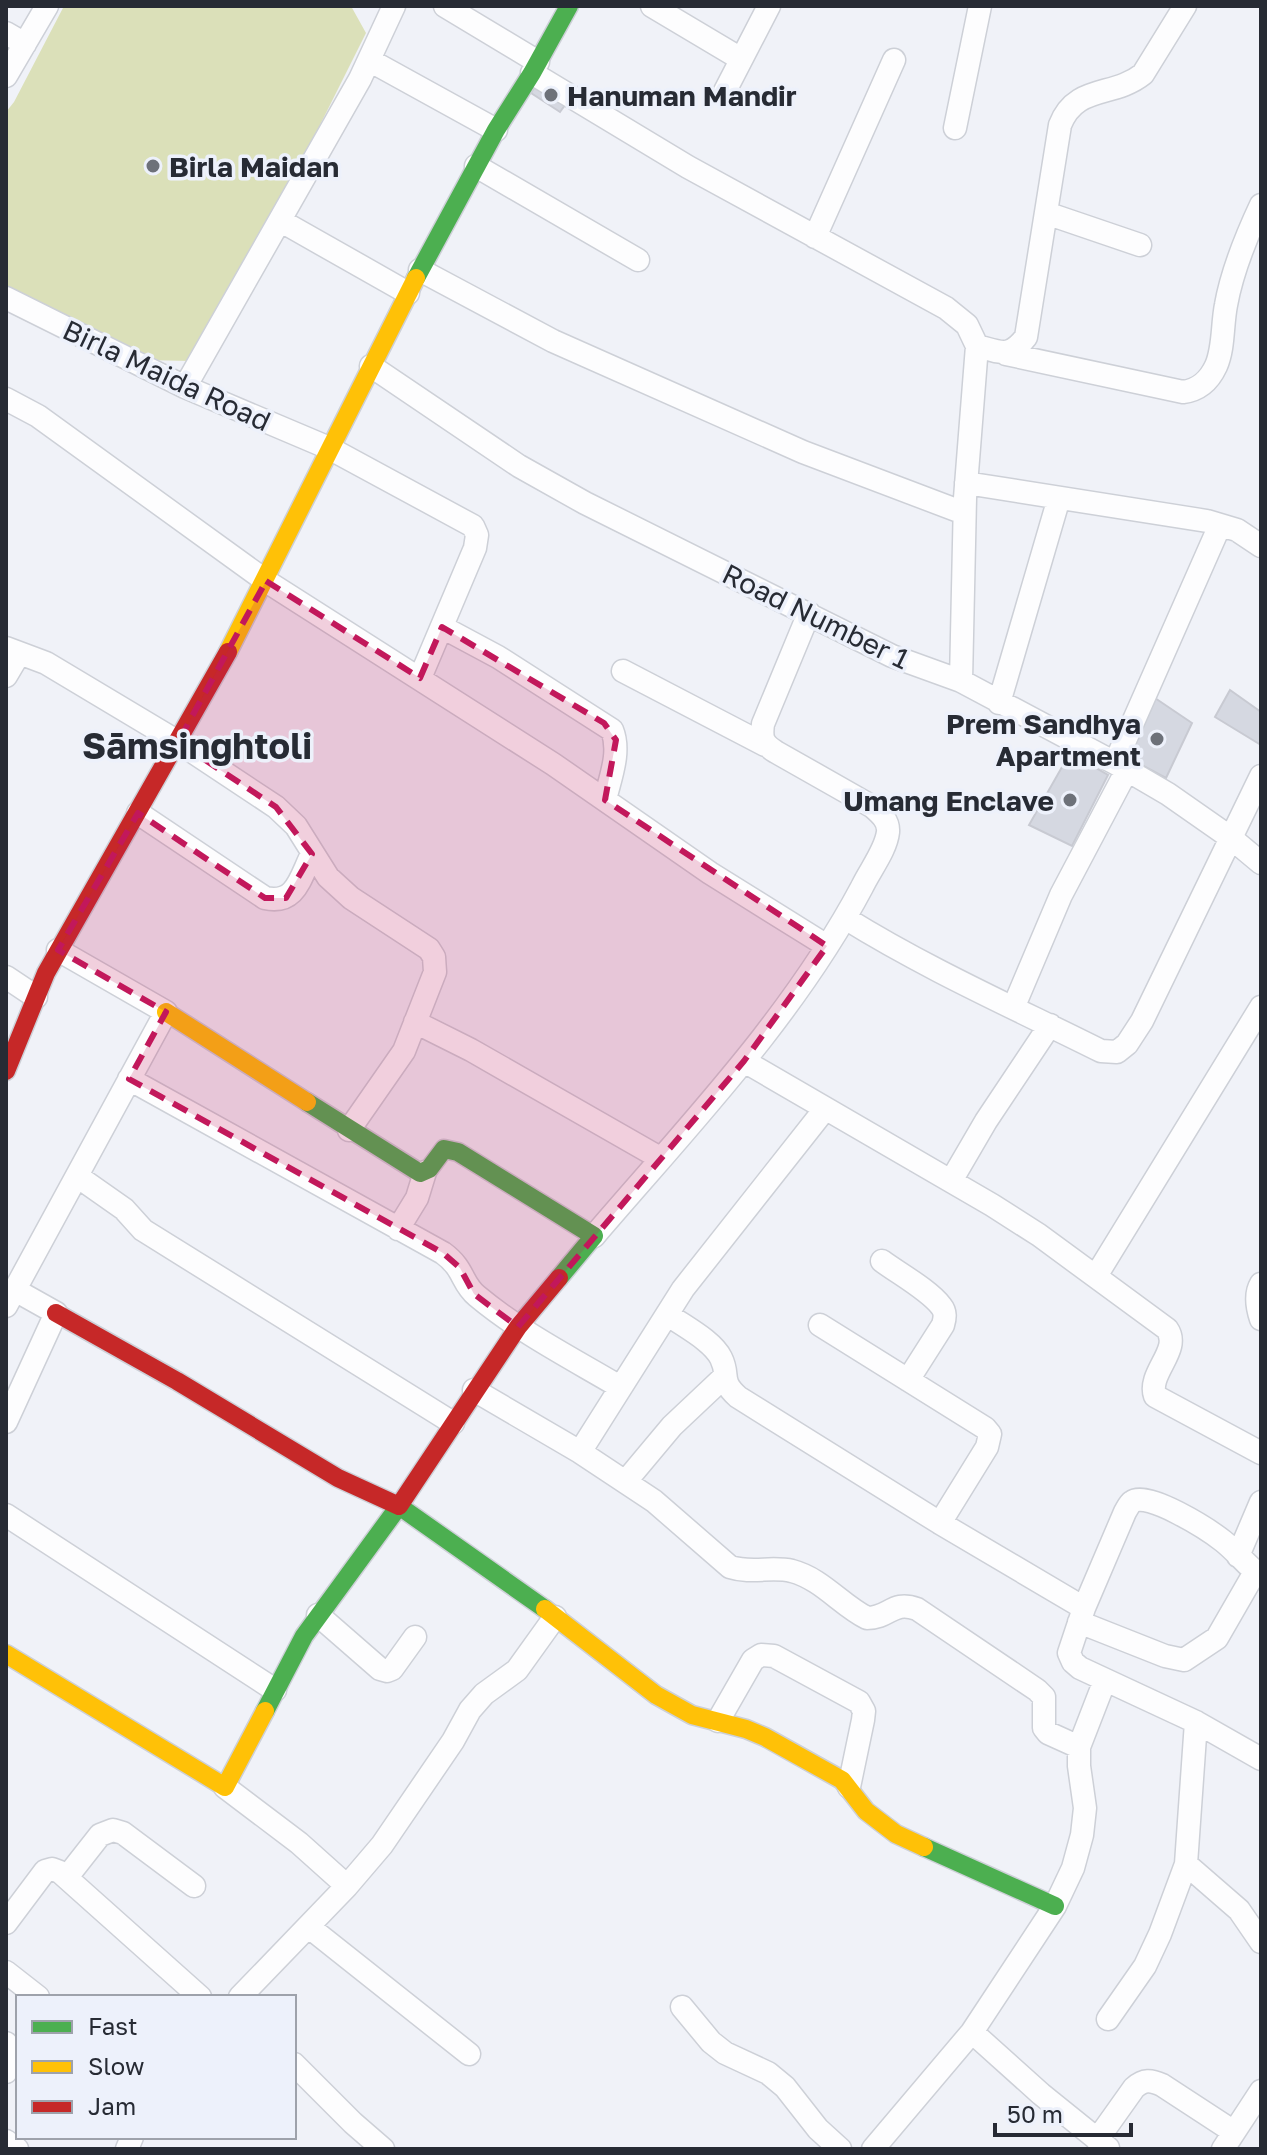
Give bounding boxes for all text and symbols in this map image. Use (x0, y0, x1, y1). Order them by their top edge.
place label: Hanuman Mandir (567, 79, 797, 112)
marker: Hanuman Mandir (542, 86, 560, 104)
place label: Birla Maidan (169, 150, 339, 183)
marker: Birla Maidan (144, 157, 162, 175)
street label: Birla Maida Road (58, 312, 276, 438)
street label: Road Number 1 (717, 557, 915, 675)
place label: Prem Sandhya Apartment (946, 707, 1141, 772)
district label: Sāmsinghtoli (82, 724, 312, 767)
marker: Prem Sandhya Apartment (1148, 730, 1166, 748)
place label: Umang Enclave (843, 784, 1054, 817)
marker: Umang Enclave (1061, 791, 1079, 809)
legend (16, 1995, 296, 2139)
text: Fast (88, 2011, 138, 2040)
text: Slow (88, 2051, 144, 2080)
scale bar (995, 2087, 1131, 2137)
text: Jam (88, 2091, 136, 2120)
text: 50 m (1007, 2099, 1063, 2128)

